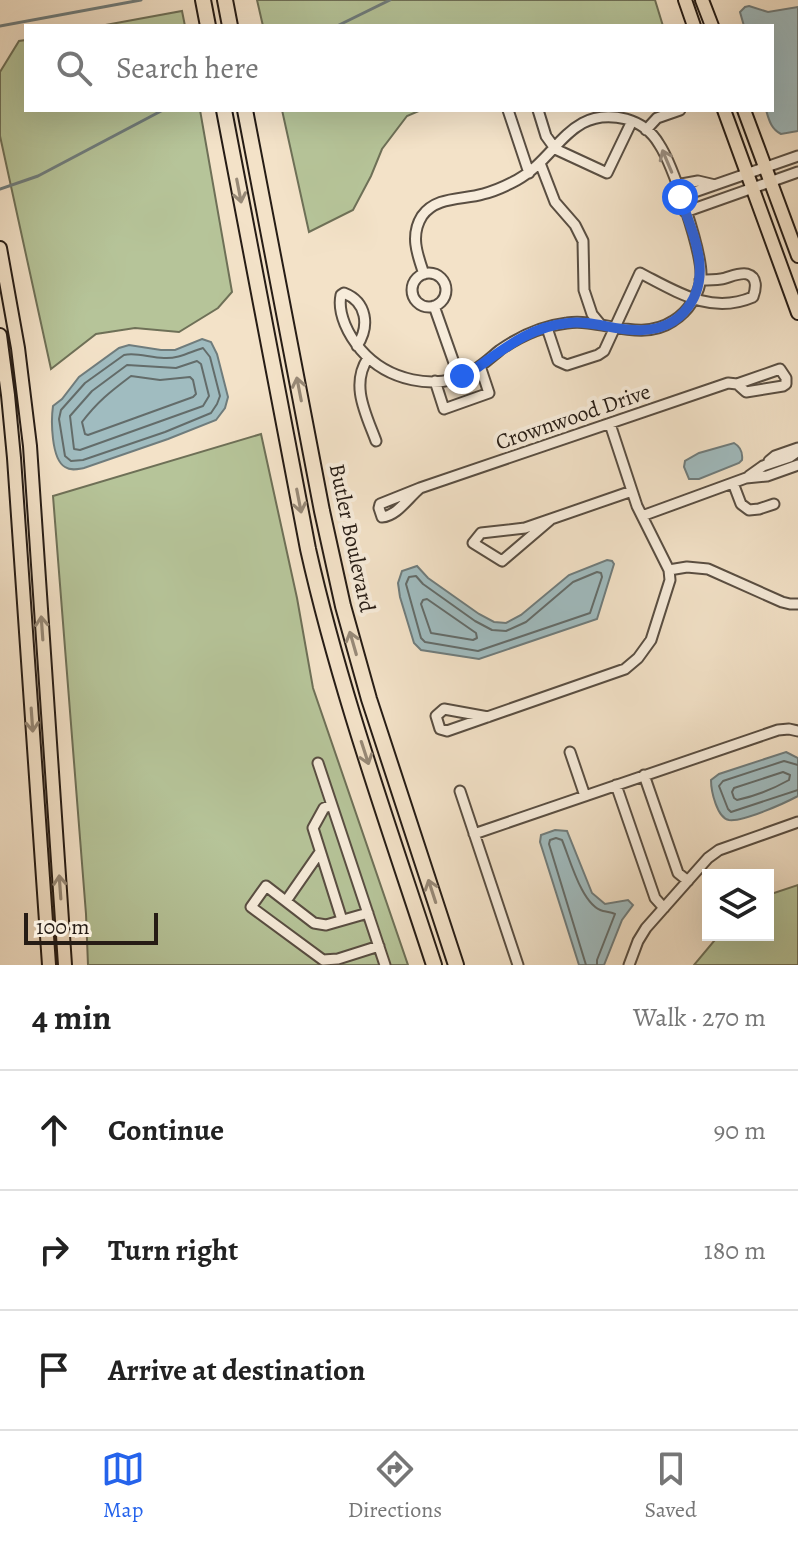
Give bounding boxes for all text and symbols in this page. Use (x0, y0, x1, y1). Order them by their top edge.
search box (24, 24, 774, 112)
icon: search (52, 46, 96, 90)
text: Search here (116, 48, 259, 88)
one-way arrow (659, 149, 674, 174)
one-way arrow (233, 178, 248, 203)
route start (662, 179, 698, 215)
route end (444, 358, 480, 394)
street label: Crownwood Drive (492, 376, 654, 458)
one-way arrow (290, 377, 305, 402)
street label: Butler Boulevard (322, 461, 382, 615)
one-way arrow (292, 488, 307, 514)
one-way arrow (35, 615, 50, 642)
one-way arrow (345, 631, 360, 657)
one-way arrow (25, 706, 40, 733)
one-way arrow (358, 740, 373, 765)
map controls (702, 869, 774, 941)
button: layers (702, 869, 774, 941)
one-way arrow (52, 874, 67, 901)
one-way arrow (424, 879, 438, 904)
scale bar (24, 909, 158, 945)
text: 100 m (36, 912, 90, 942)
text: 4 min (32, 994, 111, 1041)
text: Walk · 270 m (633, 1000, 766, 1035)
icon: ahead (32, 1108, 76, 1152)
text: Continue (108, 1110, 224, 1150)
text: 90 m (714, 1113, 766, 1148)
icon: right (32, 1228, 76, 1272)
text: Turn right (108, 1230, 238, 1270)
text: 180 m (704, 1233, 766, 1268)
icon: arrive (32, 1348, 76, 1392)
text: Arrive at destination (108, 1350, 365, 1390)
tab: Map (101, 1447, 145, 1525)
tab: Directions (348, 1447, 442, 1525)
tab: Saved (645, 1447, 697, 1525)

